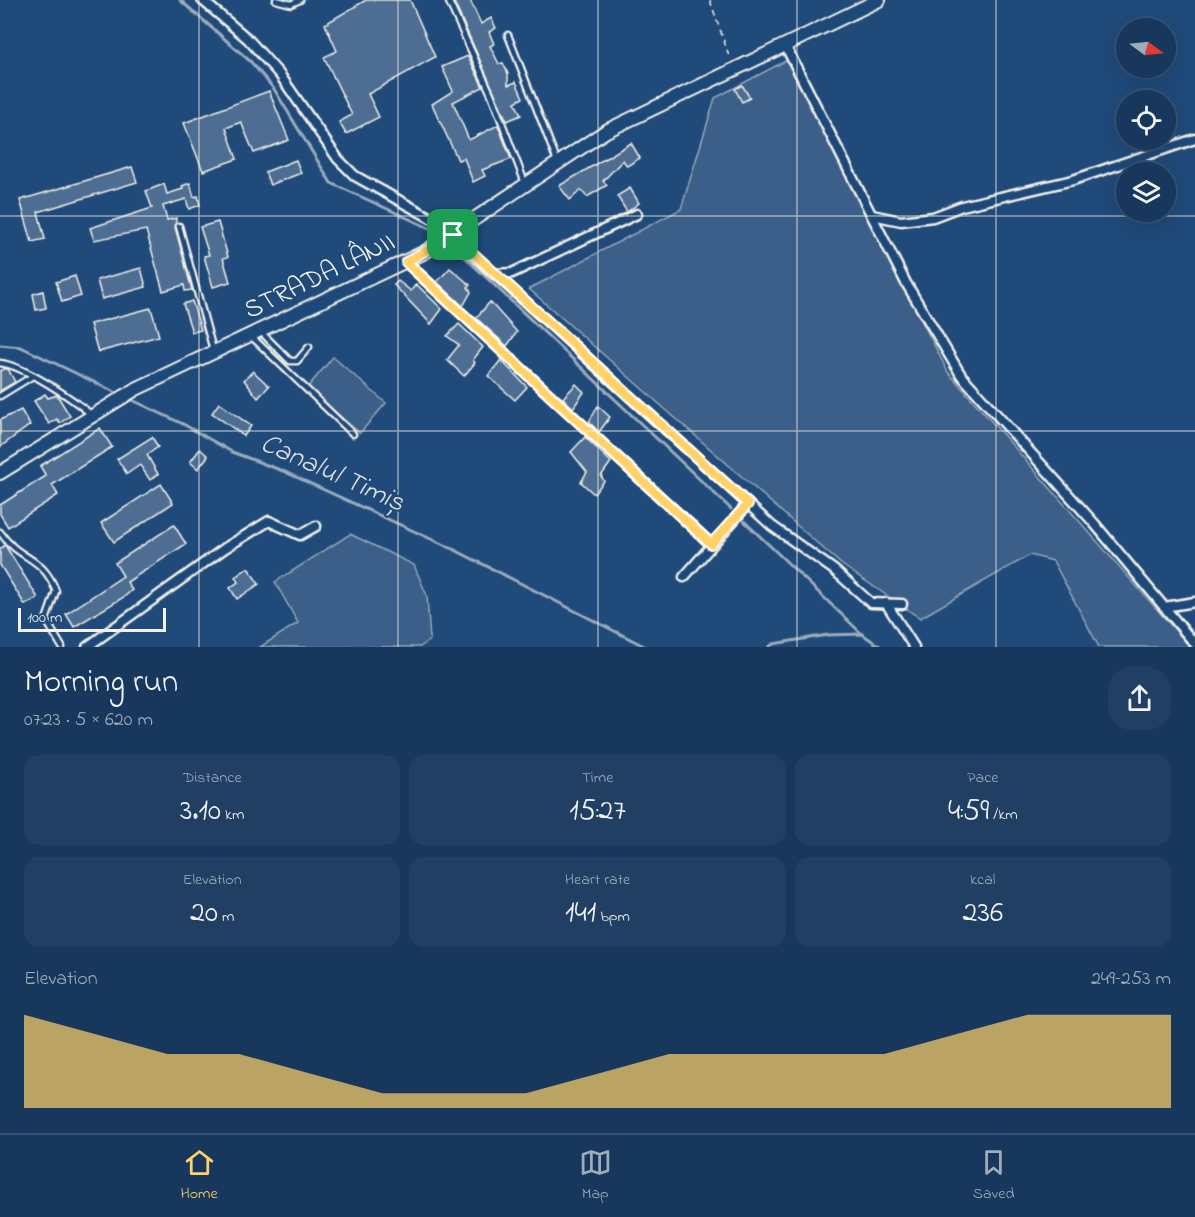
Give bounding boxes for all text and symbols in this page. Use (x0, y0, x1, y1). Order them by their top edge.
north arrow (1116, 18, 1176, 78)
map controls (1116, 18, 1176, 222)
button: locate (1116, 90, 1176, 150)
button: layers (1116, 162, 1176, 222)
pin (427, 209, 478, 260)
icon: arrive (436, 218, 469, 251)
street label: STRADA LÂNII (238, 224, 402, 330)
water label: Canalul Timiș (253, 424, 411, 524)
scale bar (18, 605, 166, 632)
text: 100 m (27, 606, 62, 630)
text: Morning run (24, 659, 178, 707)
button: share (1108, 667, 1171, 730)
text: 07:23 · 5 × 620 m (24, 706, 153, 735)
text: Distance (183, 766, 242, 790)
text: Time (582, 766, 613, 790)
text: Pace (967, 766, 998, 790)
text: 3.10 (180, 790, 221, 834)
text: 15:27 (569, 790, 626, 834)
text: 4:59 (948, 790, 989, 834)
text: km (221, 803, 244, 827)
text: /km (989, 803, 1018, 827)
text: Elevation (183, 868, 242, 892)
text: Heart rate (565, 868, 630, 892)
text: kcal (970, 868, 996, 892)
text: 20 (190, 892, 218, 936)
text: 141 (565, 892, 596, 936)
text: 236 (963, 892, 1003, 936)
text: m (218, 905, 234, 929)
text: bpm (596, 905, 630, 929)
text: Elevation (24, 965, 98, 994)
text: 249–253 m (1091, 965, 1171, 994)
tab: Home (181, 1146, 218, 1206)
tab: Map (579, 1146, 612, 1206)
tab: Saved (973, 1146, 1014, 1206)

